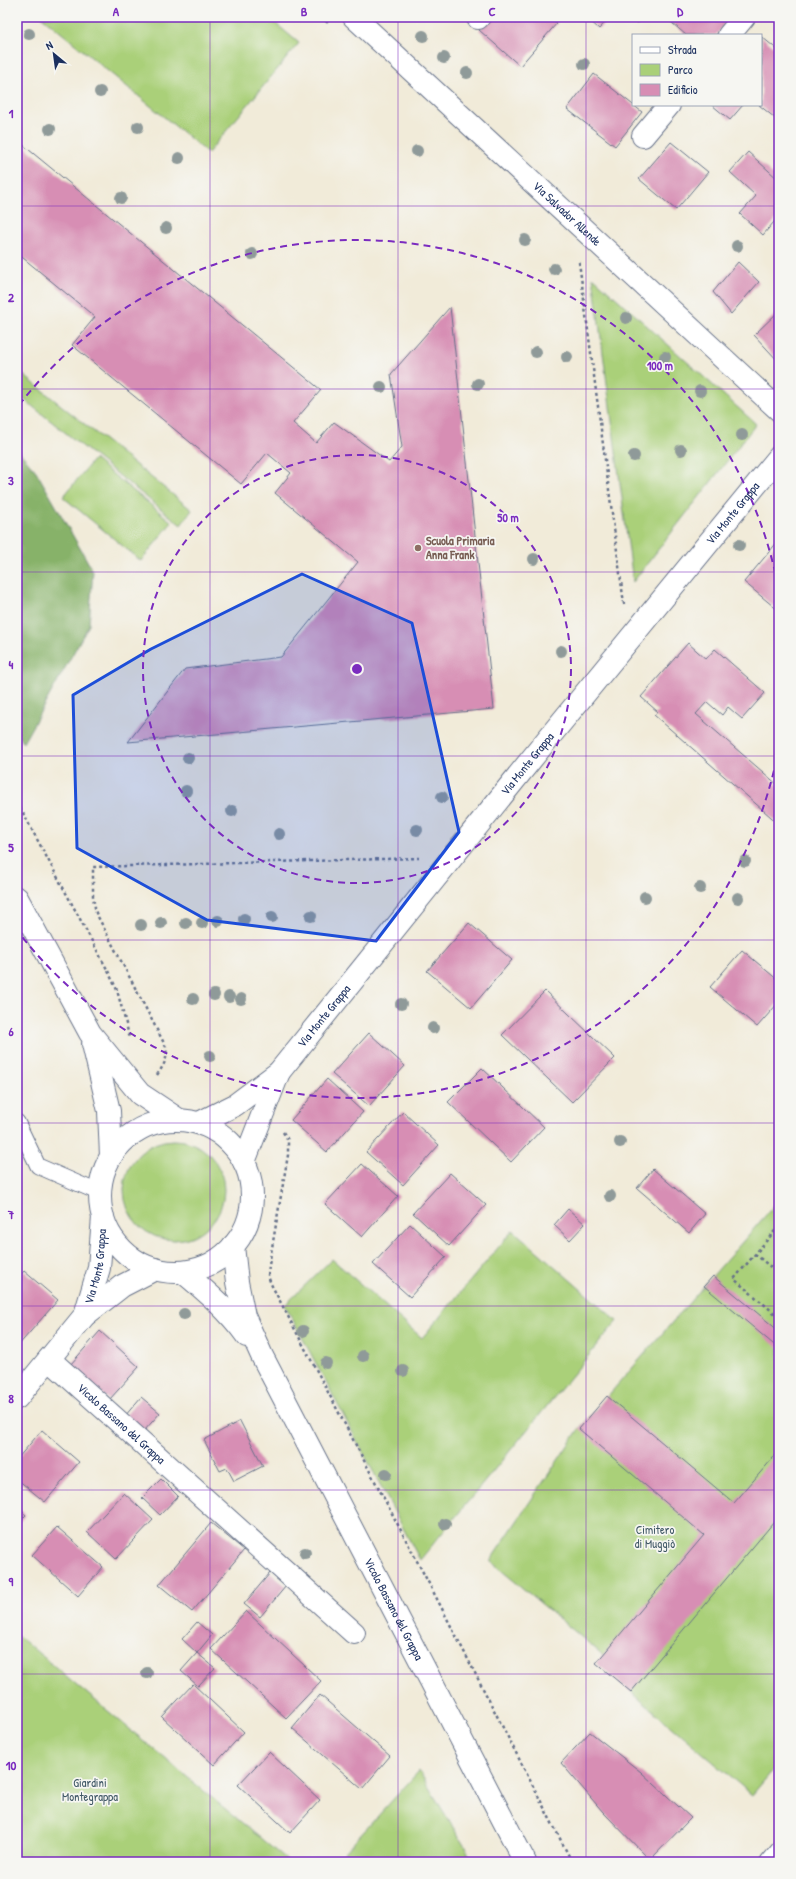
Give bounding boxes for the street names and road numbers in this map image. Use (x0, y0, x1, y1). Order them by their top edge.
street label: Via Salvador Allende (529, 178, 605, 250)
street label: Via Monte Grappa (702, 478, 763, 548)
street label: Via Monte Grappa (497, 728, 558, 799)
street label: Via Monte Grappa (293, 981, 354, 1051)
street label: Via Monte Grappa (80, 1228, 110, 1306)
street label: Vicolo Bassano del Grappa (74, 1379, 169, 1468)
street label: Vicolo Bassano del Grappa (360, 1555, 428, 1663)

